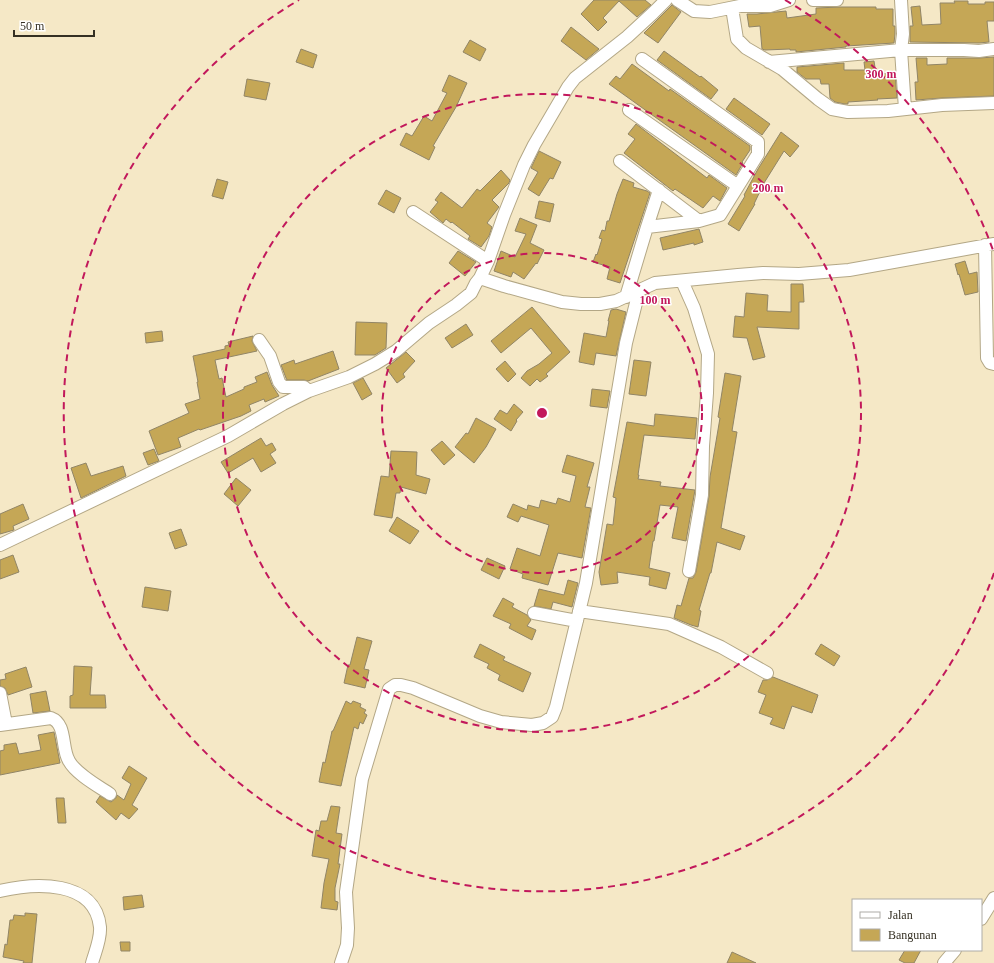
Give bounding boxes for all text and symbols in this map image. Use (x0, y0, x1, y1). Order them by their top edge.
scale bar (14, 12, 94, 38)
text: 50 m (20, 19, 45, 33)
text: 300 m (866, 67, 897, 81)
text: 200 m (753, 181, 784, 195)
text: 100 m (640, 293, 671, 307)
centre of rings (535, 406, 549, 420)
legend (852, 899, 982, 951)
text: Jalan (888, 908, 913, 922)
text: Bangunan (888, 928, 937, 942)

